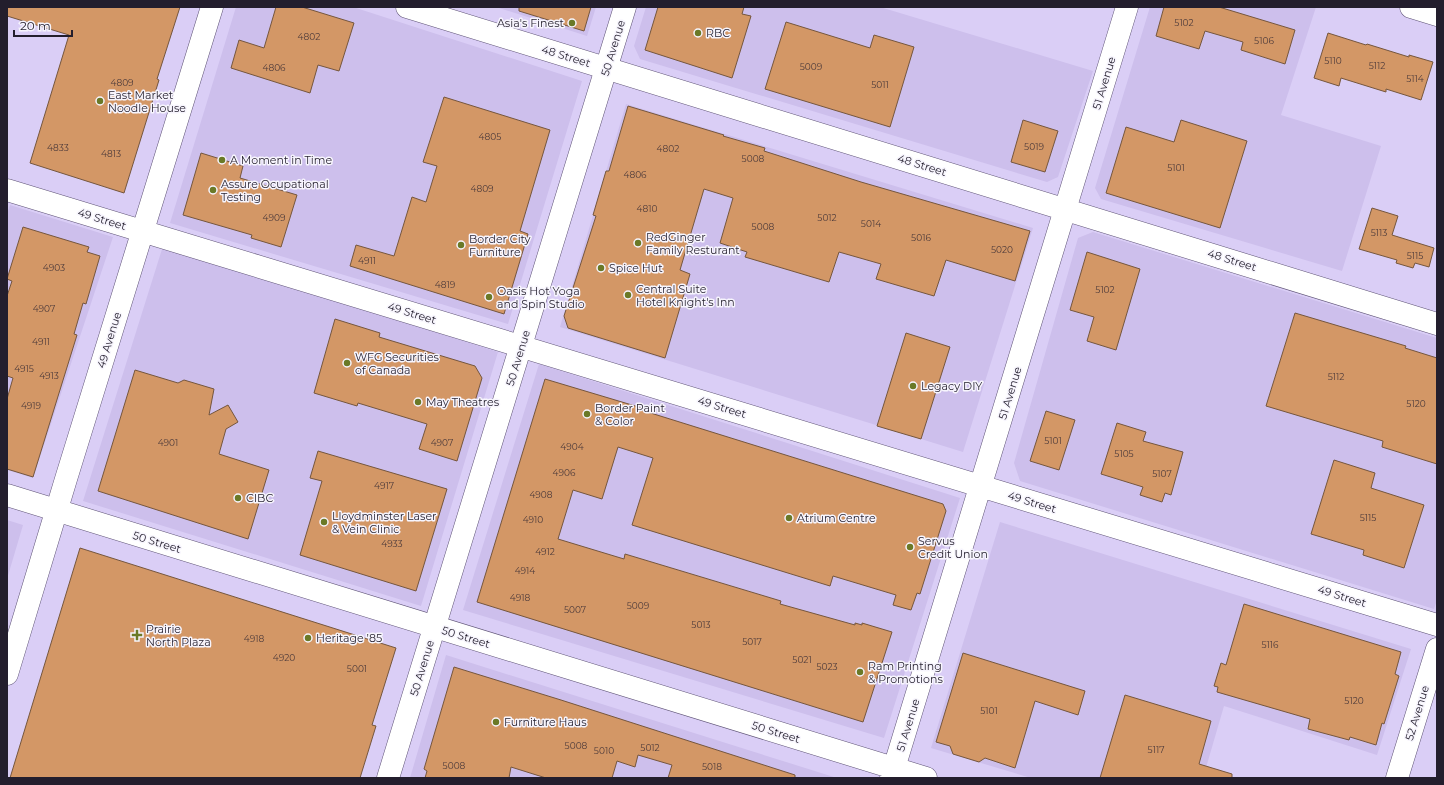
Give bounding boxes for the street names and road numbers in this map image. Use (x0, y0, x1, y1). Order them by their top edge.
street label: 50 Avenue (598, 18, 628, 78)
street label: 48 Street (540, 42, 593, 70)
street label: 51 Avenue (1089, 55, 1119, 111)
street label: 48 Street (896, 151, 949, 179)
street label: 49 Street (76, 205, 128, 233)
street label: 48 Street (1206, 246, 1259, 274)
street label: 49 Street (386, 299, 438, 327)
street label: 49 Avenue (94, 310, 124, 370)
street label: 50 Avenue (503, 328, 533, 388)
street label: 51 Avenue (995, 365, 1025, 421)
street label: 49 Street (696, 393, 748, 421)
street label: 49 Street (1006, 488, 1058, 516)
street label: 50 Street (131, 528, 183, 556)
street label: 49 Street (1316, 582, 1368, 610)
street label: 50 Street (440, 623, 492, 651)
street label: 50 Avenue (407, 638, 437, 698)
street label: 52 Avenue (1402, 683, 1432, 742)
street label: 51 Avenue (893, 697, 923, 753)
street label: 50 Street (750, 718, 802, 746)

